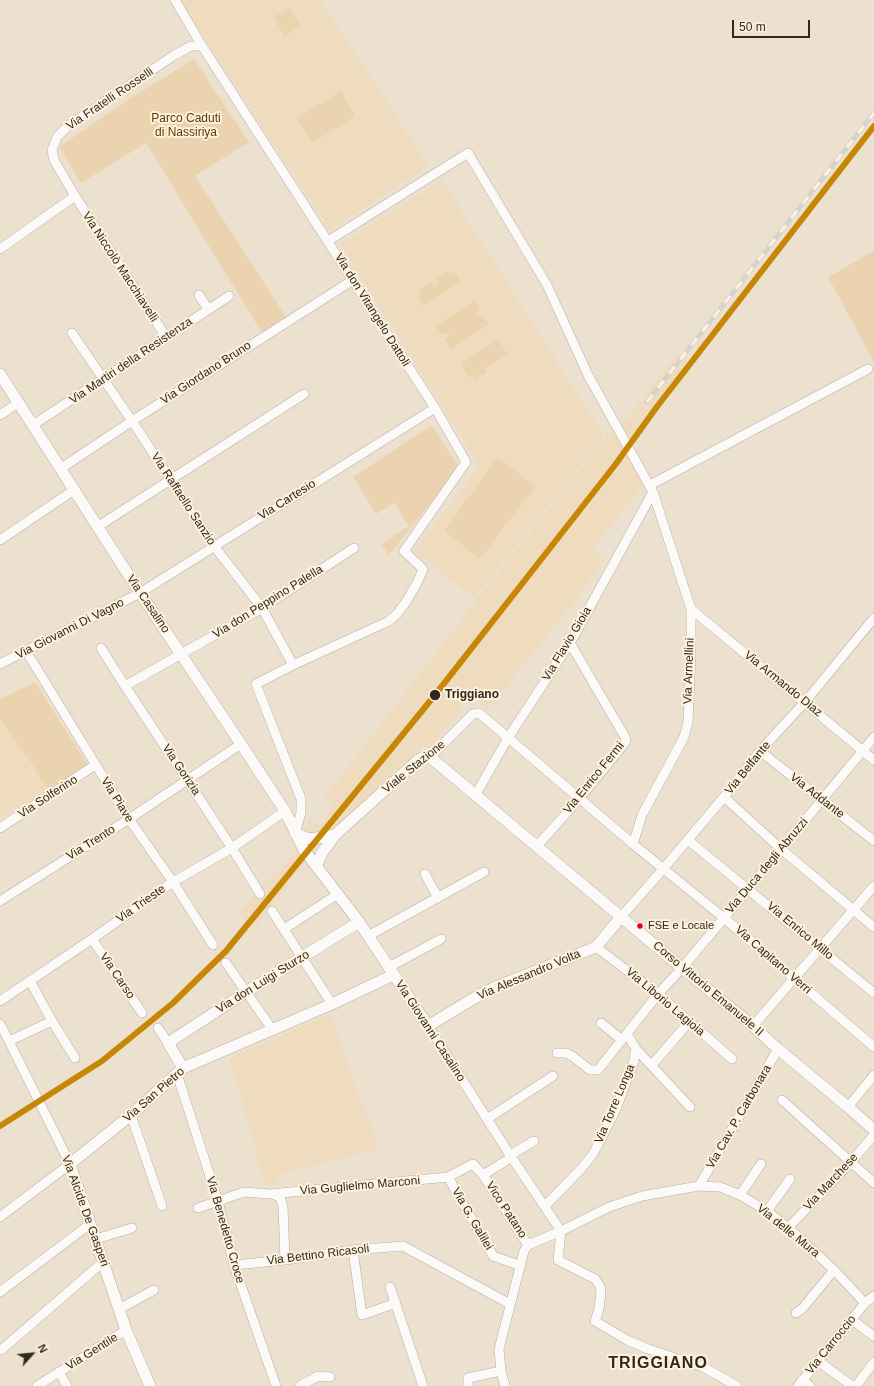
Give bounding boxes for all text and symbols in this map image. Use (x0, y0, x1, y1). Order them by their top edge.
scale bar (734, 12, 812, 38)
text: 50 m (739, 20, 766, 34)
street label: Via Fratelli Rosselli (64, 65, 156, 133)
park label: Parco Caduti di Nassiriya (151, 112, 221, 140)
street label: Via Niccolò Macchiavelli (79, 209, 161, 325)
street label: Via don Vitangelo Dattoli (331, 251, 413, 369)
street label: Via Martiri della Resistenza (67, 314, 195, 408)
street label: Via Giordano Bruno (158, 338, 254, 408)
street label: Via Raffaello Sanzio (148, 450, 218, 548)
street label: Via Cartesio (256, 477, 318, 523)
street label: Via don Peppino Palella (210, 562, 326, 642)
street label: Via Casalino (123, 572, 173, 636)
street label: Via Giovanni Di Vagno (13, 595, 127, 663)
street label: Via Flavio Gioia (539, 604, 595, 684)
street label: Via Armellini (681, 638, 697, 704)
street label: Via Armando Diaz (741, 648, 825, 720)
marker: Triggiano (428, 688, 442, 702)
place label: Triggiano (445, 688, 499, 702)
street label: Viale Stazione (380, 737, 448, 797)
street label: Via Belfante (722, 738, 774, 798)
street label: Via Enrico Fermi (561, 739, 627, 817)
street label: Via Gorizia (159, 742, 203, 798)
street label: Via Addante (787, 770, 847, 822)
street label: Via Solferino (16, 772, 80, 822)
street label: Via Piave (98, 775, 136, 825)
street label: Via Duca degli Abruzzi (723, 815, 811, 917)
street label: Via Trento (64, 822, 118, 864)
street label: Via Trieste (114, 882, 168, 926)
street label: Via Enrico Millo (764, 899, 836, 963)
place label: FSE e Locale (648, 919, 714, 933)
marker: FSE e Locale (635, 921, 645, 931)
street label: Via Capitano Verri (732, 923, 814, 997)
street label: Corso Vittorio Emanuele II (650, 939, 766, 1039)
street label: Via don Luigi Sturzo (214, 947, 312, 1017)
street label: Via Alessandro Volta (475, 947, 583, 1003)
street label: Via Carso (96, 950, 138, 1002)
street label: Via Liborio Lagioia (623, 965, 707, 1039)
street label: Via Giovanni Casalino (392, 978, 468, 1084)
street label: Via Torre Longa (592, 1062, 638, 1146)
street label: Via Cav. P. Carbonara (703, 1063, 775, 1171)
street label: Via San Pietro (120, 1064, 188, 1126)
street label: Via Marchese (801, 1150, 861, 1214)
street label: Via Alcide De Gasperi (58, 1153, 112, 1269)
street label: Via Guglielmo Marconi (299, 1174, 421, 1198)
street label: Via Benedetto Croce (203, 1175, 247, 1285)
street label: Vico Patano (482, 1179, 530, 1241)
street label: Via G. Galilei (448, 1185, 496, 1253)
street label: Via delle Mura (754, 1201, 822, 1261)
street label: Via Bettino Ricasoli (266, 1242, 370, 1268)
street label: Via Carroccio (803, 1313, 859, 1377)
street label: Via Gentile (63, 1330, 121, 1374)
north arrow (12, 1334, 52, 1374)
text: N (36, 1342, 50, 1355)
district label: TRIGGIANO (608, 1354, 708, 1374)

